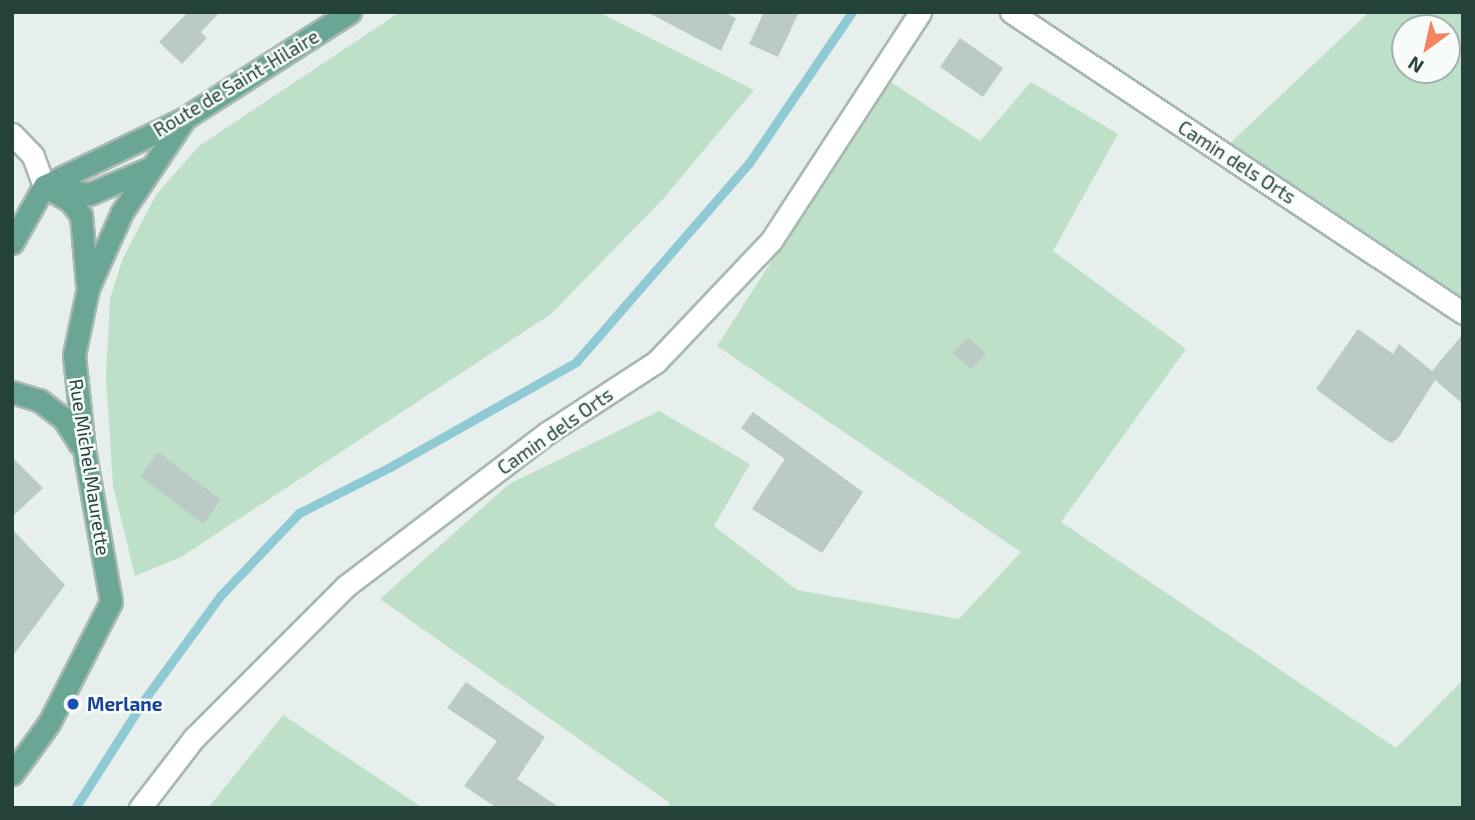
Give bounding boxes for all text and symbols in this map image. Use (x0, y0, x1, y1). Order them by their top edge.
north arrow (1391, 14, 1461, 84)
street label: Route de Saint-Hilaire (149, 25, 323, 141)
text: N (1403, 52, 1427, 79)
street label: Camin dels Orts (1174, 115, 1300, 209)
street label: Rue Michel Maurette (65, 377, 115, 557)
street label: Camin dels Orts (493, 383, 617, 479)
place label: Merlane (87, 693, 162, 715)
marker: Merlane (65, 696, 81, 712)

